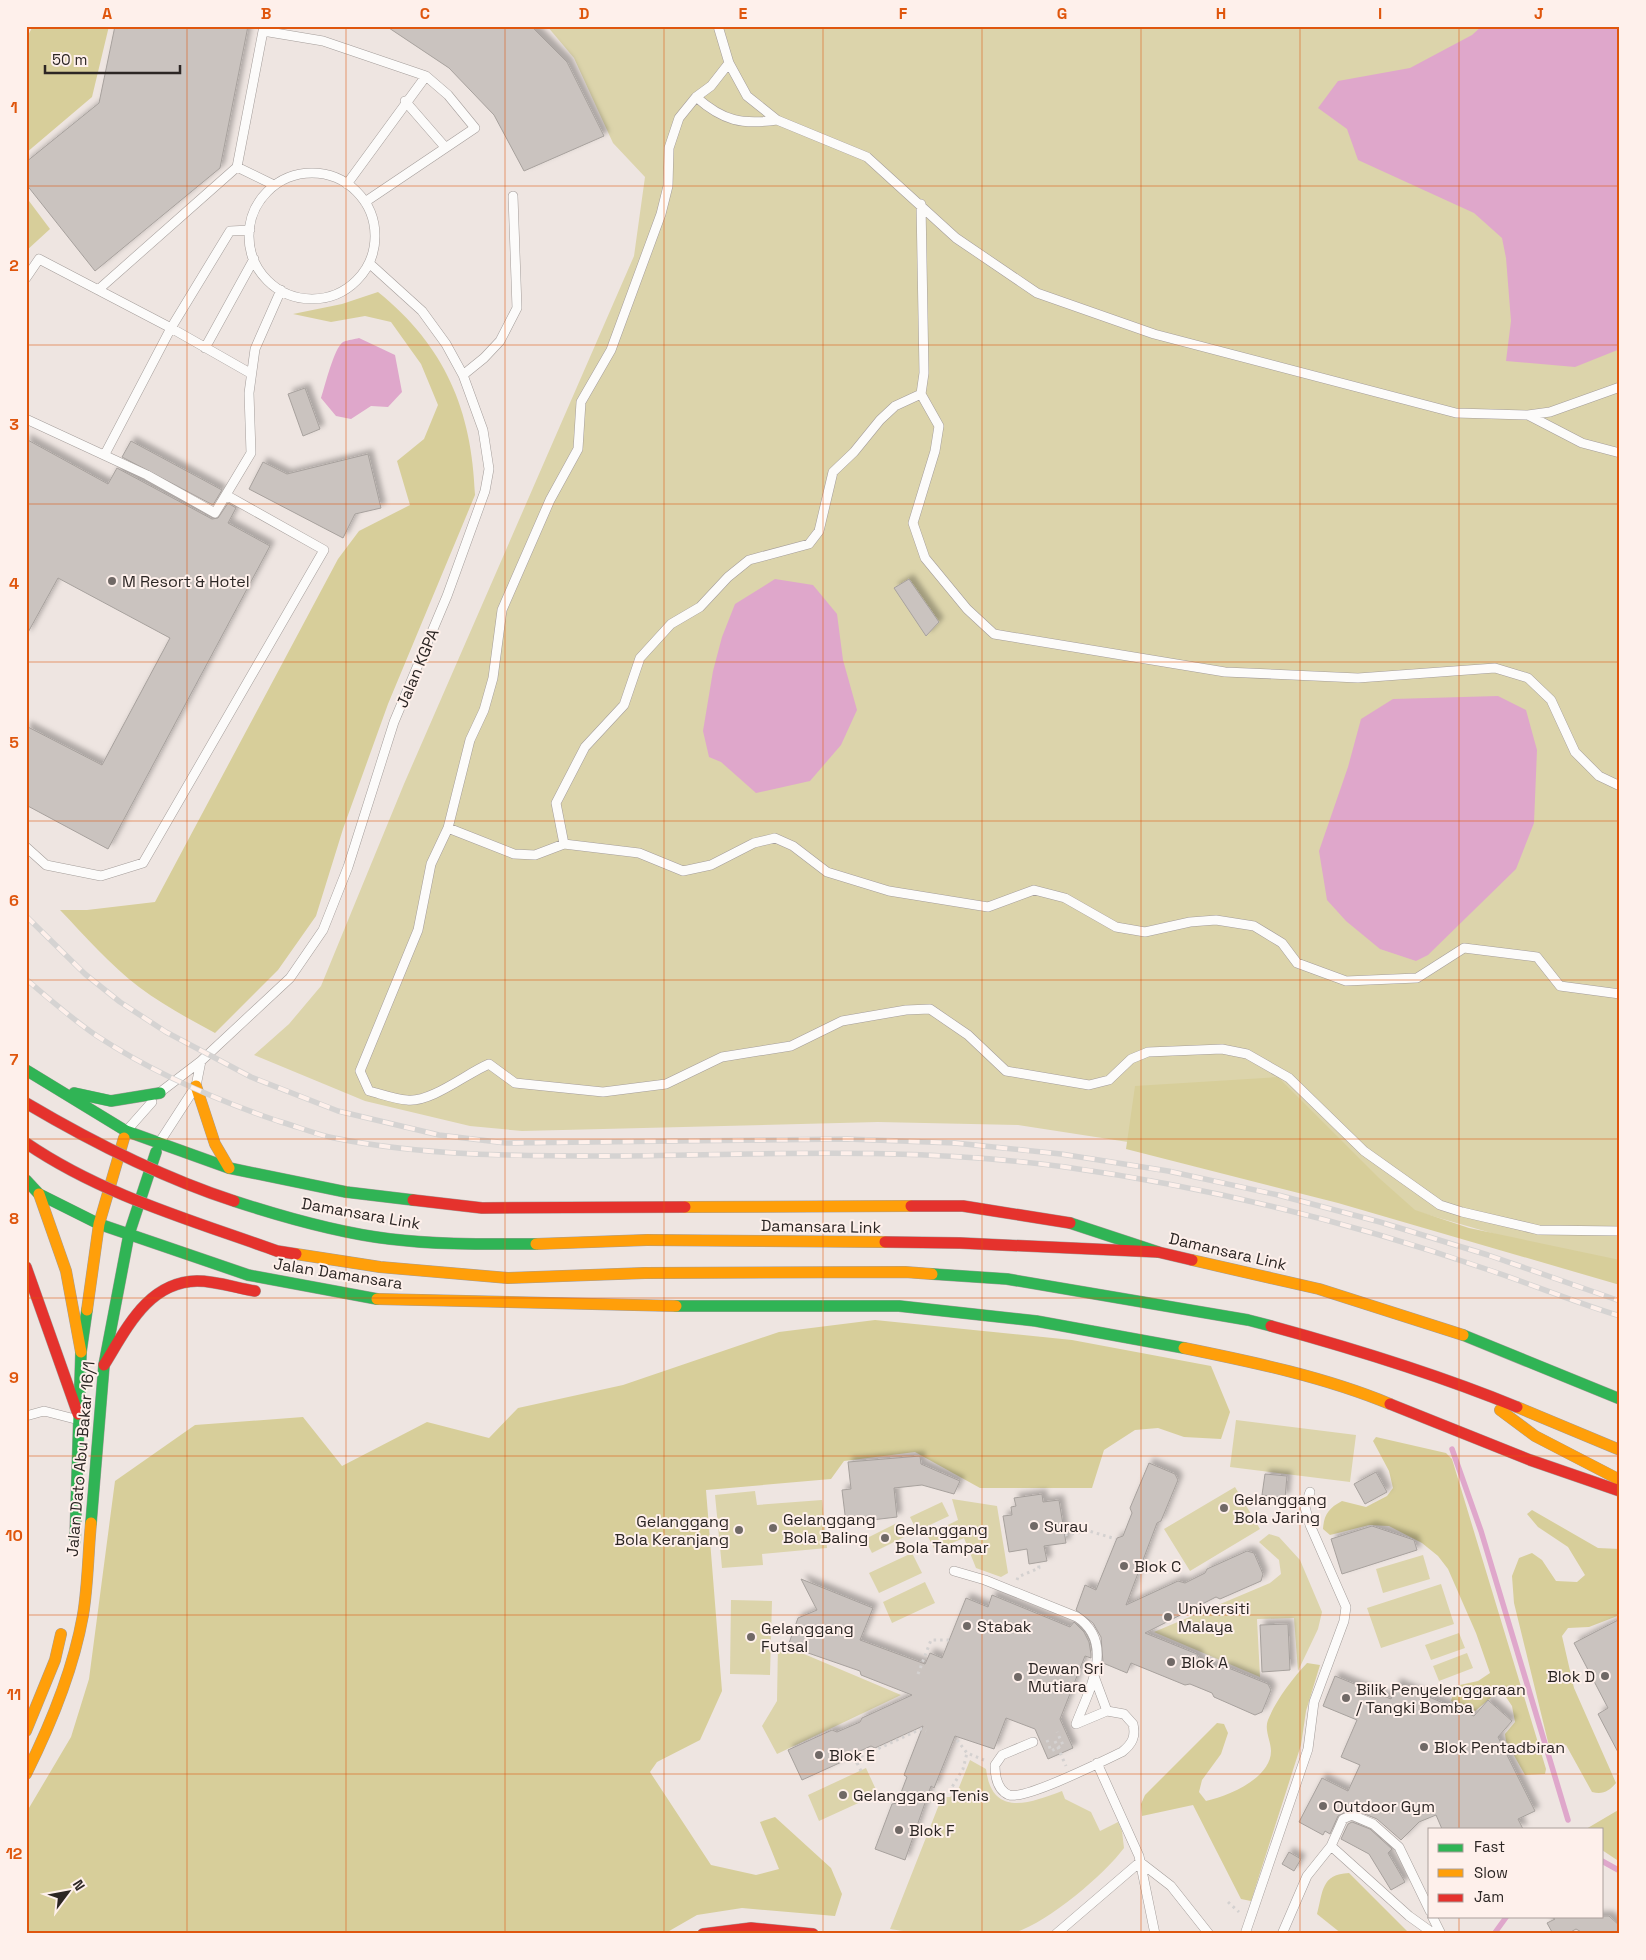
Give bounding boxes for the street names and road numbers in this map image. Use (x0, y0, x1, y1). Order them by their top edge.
street label: Jalan KGPA (391, 625, 444, 711)
street label: Damansara Link (300, 1193, 422, 1234)
street label: Damansara Link (761, 1215, 882, 1238)
street label: Damansara Link (1167, 1228, 1289, 1275)
street label: Jalan Damansara (272, 1253, 404, 1294)
street label: Jalan Dato Abu Bakar 16/1 (61, 1360, 100, 1558)

